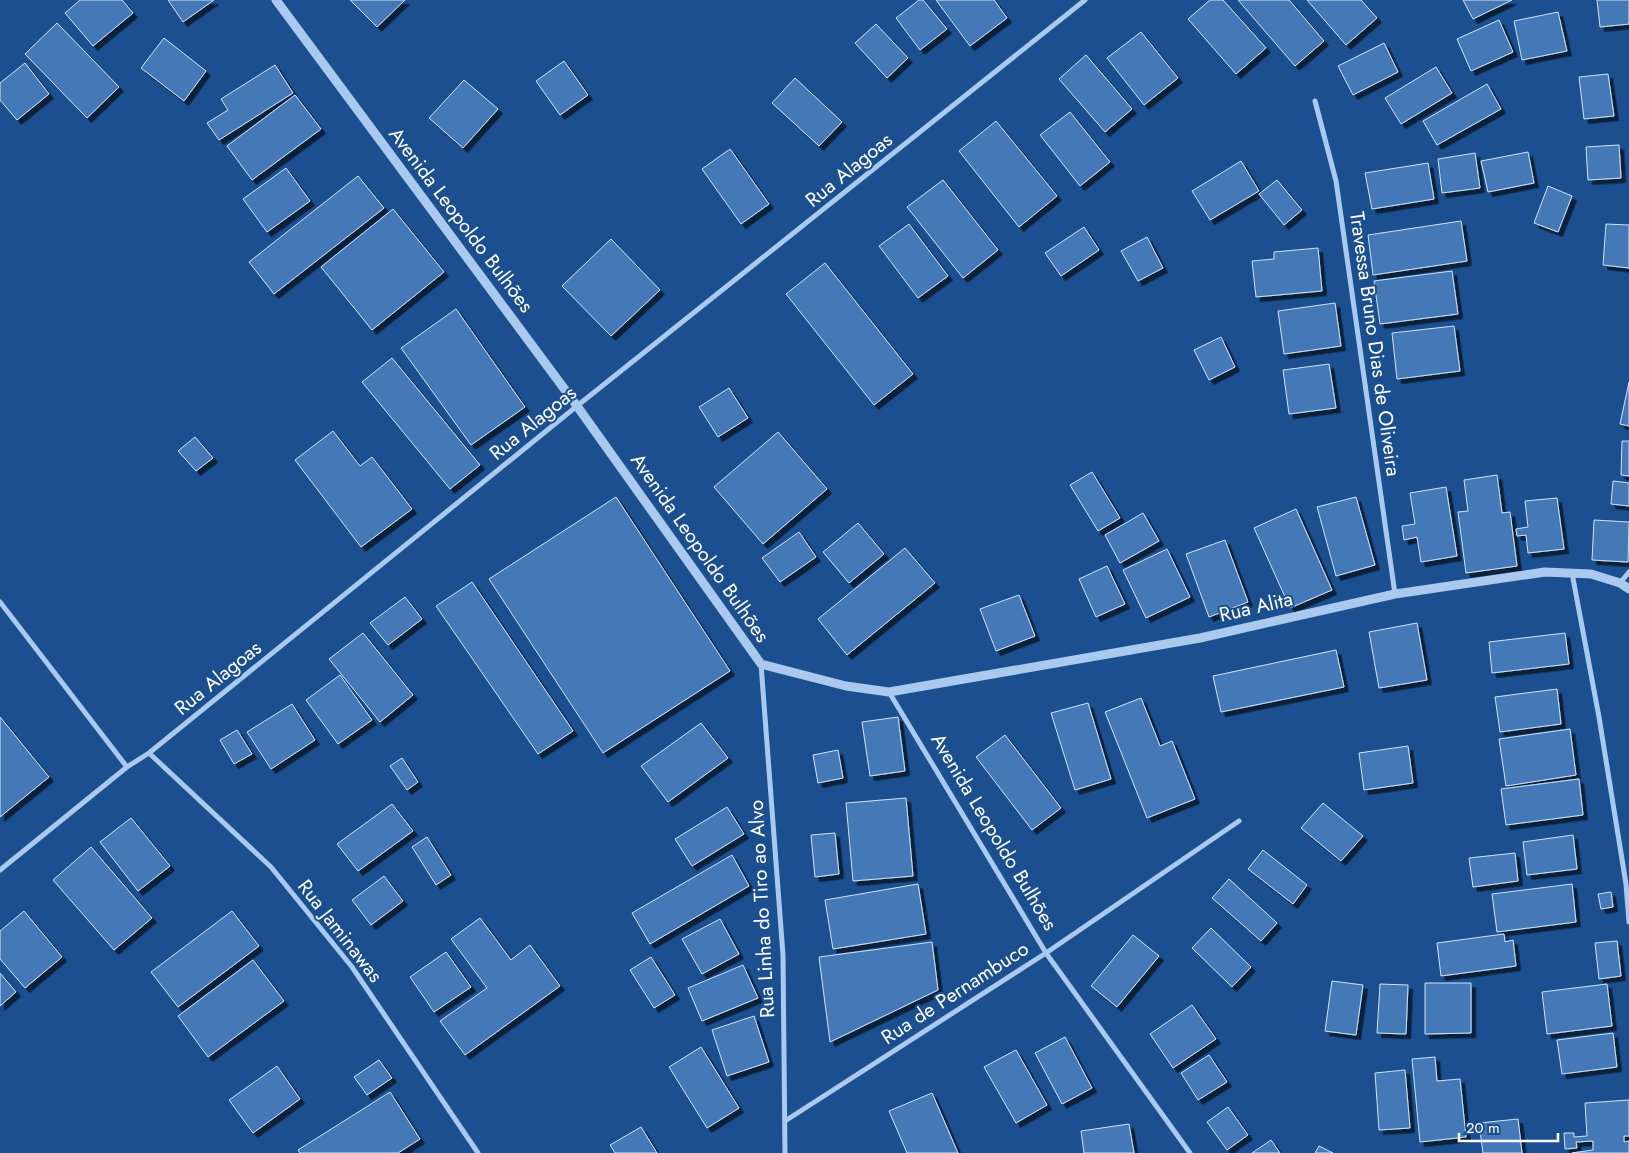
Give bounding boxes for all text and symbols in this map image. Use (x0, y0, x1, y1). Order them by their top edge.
street label: Avenida Leopoldo Bulhões (382, 121, 540, 319)
street label: Rua Alagoas (799, 126, 899, 214)
street label: Travessa Bruno Dias de Oliveira (1342, 210, 1408, 478)
street label: Rua Alagoas (483, 379, 583, 467)
street label: Avenida Leopoldo Bulhões (624, 447, 776, 649)
street label: Rua Alita (1216, 584, 1296, 630)
street label: Rua Alagoas (168, 634, 268, 722)
street label: Avenida Leopoldo Bulhões (924, 728, 1064, 936)
street label: Rua Linha do Tiro ao Alvo (742, 799, 782, 1019)
street label: Rua Jaminawas (290, 873, 390, 989)
street label: Rua de Pernambuco (876, 934, 1035, 1052)
scale bar (1459, 1110, 1558, 1142)
text: 20 m (1466, 1117, 1500, 1139)

